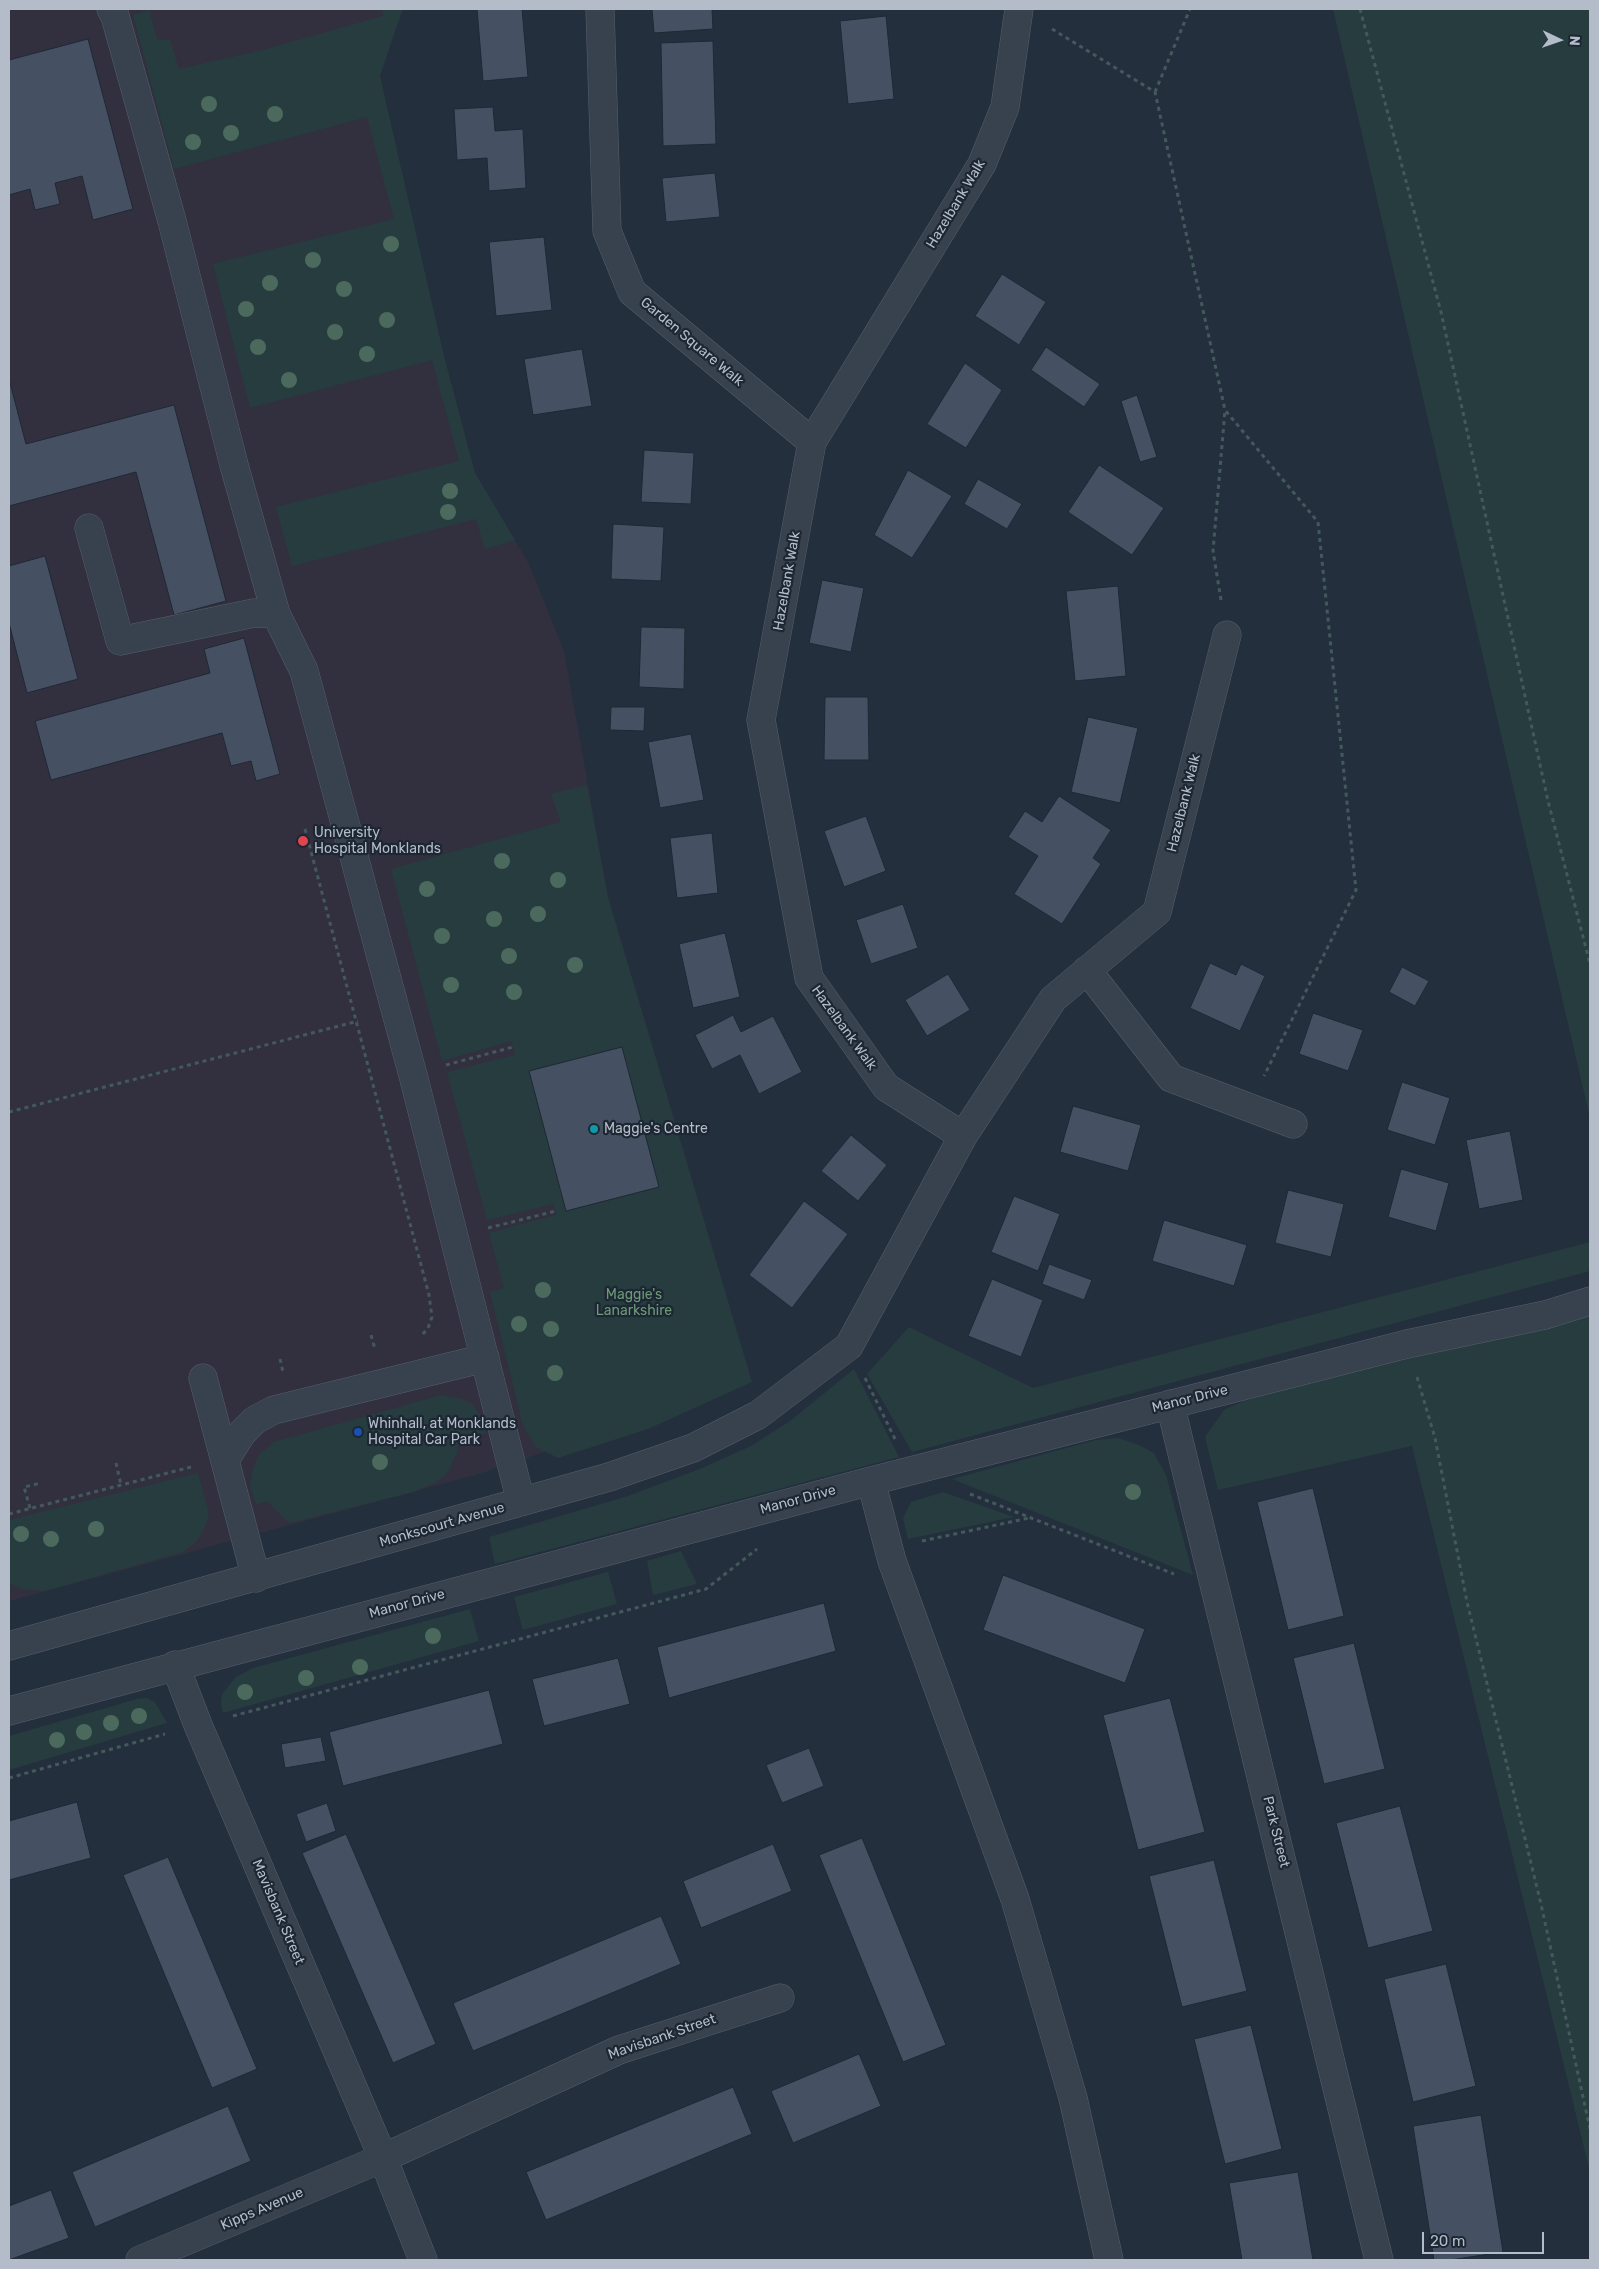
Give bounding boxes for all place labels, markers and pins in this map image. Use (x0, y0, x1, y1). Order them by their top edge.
place label: University Hospital Monklands (314, 825, 441, 858)
marker: University Hospital Monklands (296, 834, 310, 848)
place label: Maggie's Centre (604, 1121, 708, 1137)
marker: Maggie's Centre (588, 1123, 600, 1135)
place label: Whinhall, at Monklands Hospital Car Park (368, 1416, 516, 1448)
marker: Whinhall, at Monklands Hospital Car Park (352, 1426, 364, 1438)

